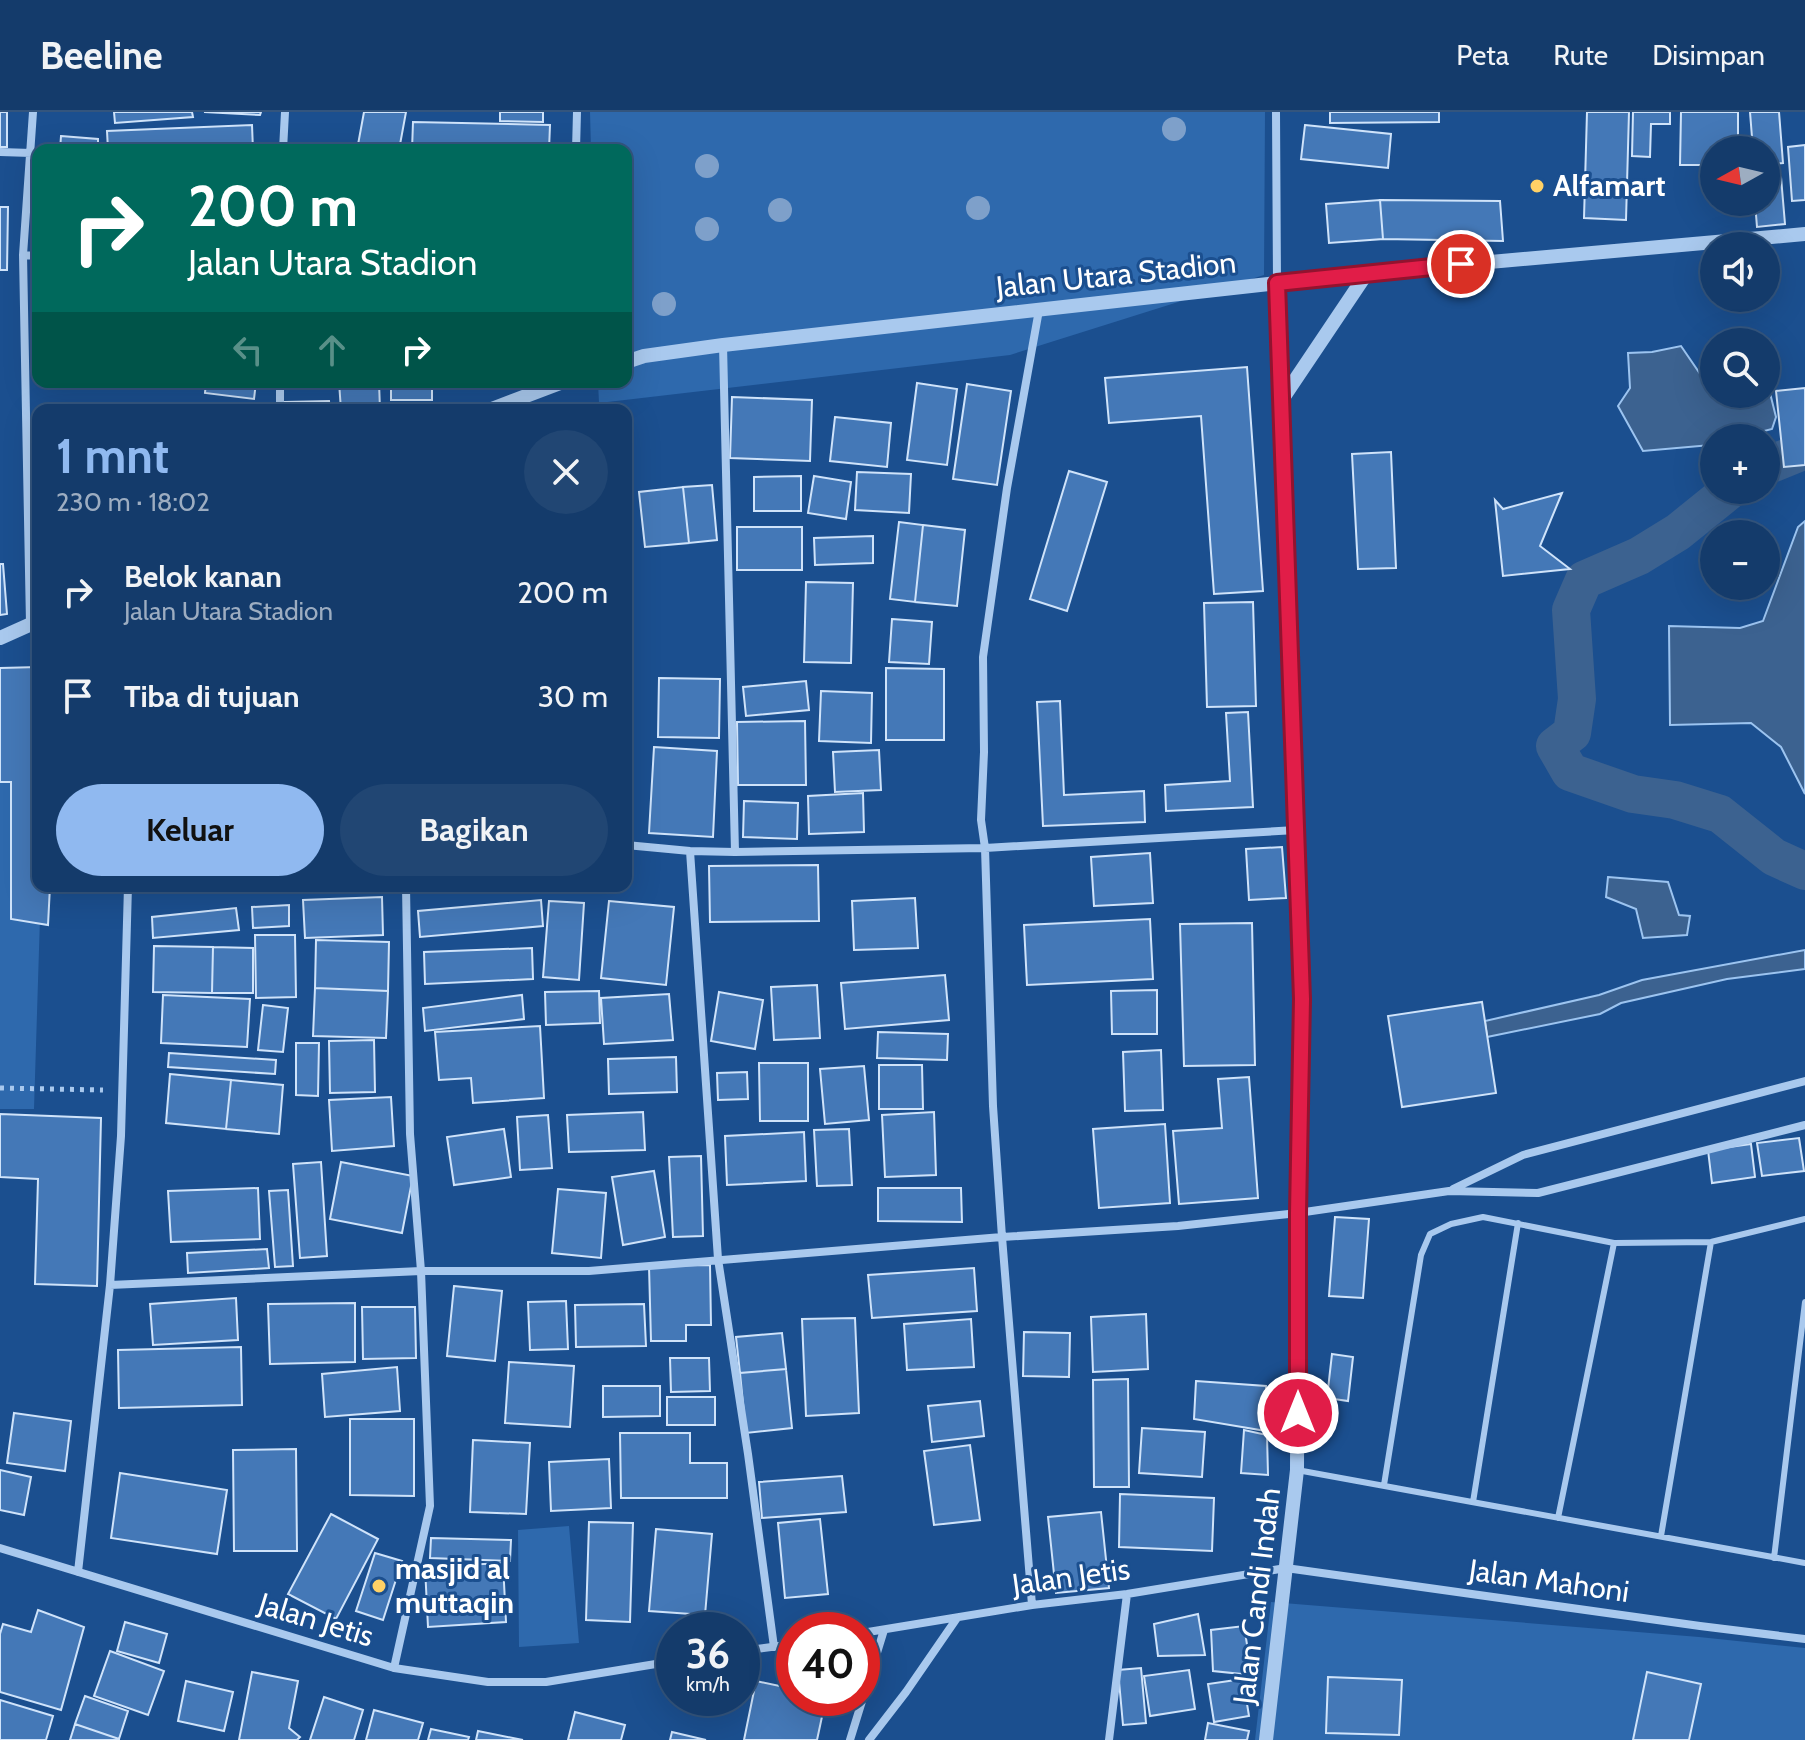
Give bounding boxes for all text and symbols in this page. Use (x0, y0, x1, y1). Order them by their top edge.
text: Beeline (40, 32, 163, 79)
text: Peta (1456, 38, 1509, 72)
text: Rute (1553, 38, 1608, 72)
text: Disimpan (1652, 38, 1765, 72)
north arrow (1700, 136, 1780, 216)
map controls (1700, 136, 1780, 600)
place label: Alfamart (1553, 167, 1666, 204)
text: 200 m (188, 172, 358, 240)
icon: right (56, 176, 160, 280)
marker: Alfamart (1528, 177, 1546, 195)
pin (1427, 230, 1495, 298)
button: sound (1700, 232, 1780, 312)
text: Jalan Utara Stadion (188, 240, 477, 284)
icon: arrive (1439, 242, 1483, 286)
street label: Jalan Utara Stadion (993, 244, 1238, 306)
icon: left (226, 328, 270, 372)
icon: ahead (310, 328, 354, 372)
icon: right (394, 328, 438, 372)
button: search (1700, 328, 1780, 408)
button: + (1700, 424, 1780, 504)
text: 1 mnt (56, 427, 169, 485)
button: close (524, 430, 608, 514)
text: 230 m · 18:02 (56, 486, 210, 518)
button: − (1700, 520, 1780, 600)
text: Belok kanan (124, 558, 282, 595)
icon: right (56, 570, 100, 614)
text: 200 m (517, 574, 608, 611)
text: Jalan Utara Stadion (124, 595, 333, 627)
icon: arrive (56, 674, 100, 718)
text: Tiba di tujuan (124, 678, 300, 715)
text: 30 m (538, 678, 608, 715)
button: Keluar (56, 784, 324, 876)
button: Bagikan (340, 784, 608, 876)
position arrow (1256, 1371, 1340, 1455)
street label: Jalan Candi Indah (1225, 1486, 1288, 1707)
place label: masjid al muttaqin (395, 1550, 514, 1621)
street label: Jalan Jetis (1009, 1550, 1132, 1603)
street label: Jalan Mahoni (1466, 1551, 1631, 1610)
marker: masjid al muttaqin (370, 1577, 388, 1595)
street label: Jalan Jetis (253, 1584, 378, 1654)
speed limit sign: 40 (776, 1612, 880, 1716)
text: 36 (686, 1629, 730, 1678)
text: km/h (686, 1672, 730, 1696)

